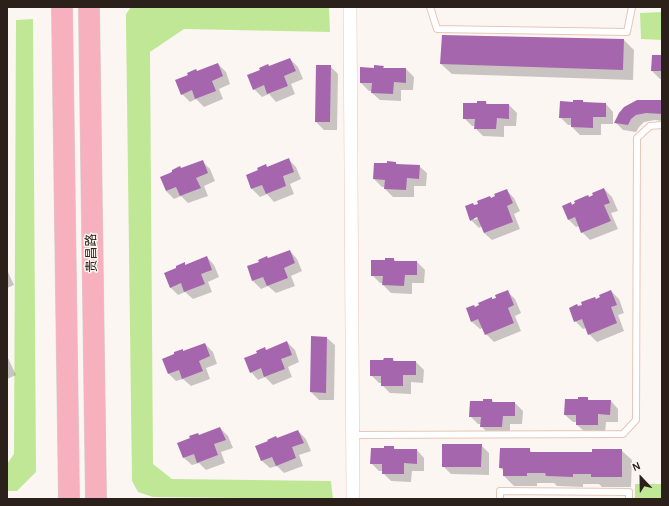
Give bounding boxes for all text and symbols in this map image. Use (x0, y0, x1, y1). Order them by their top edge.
street label: 贵昌路 (84, 233, 100, 273)
north arrow (621, 458, 661, 498)
text: N (630, 459, 642, 474)

